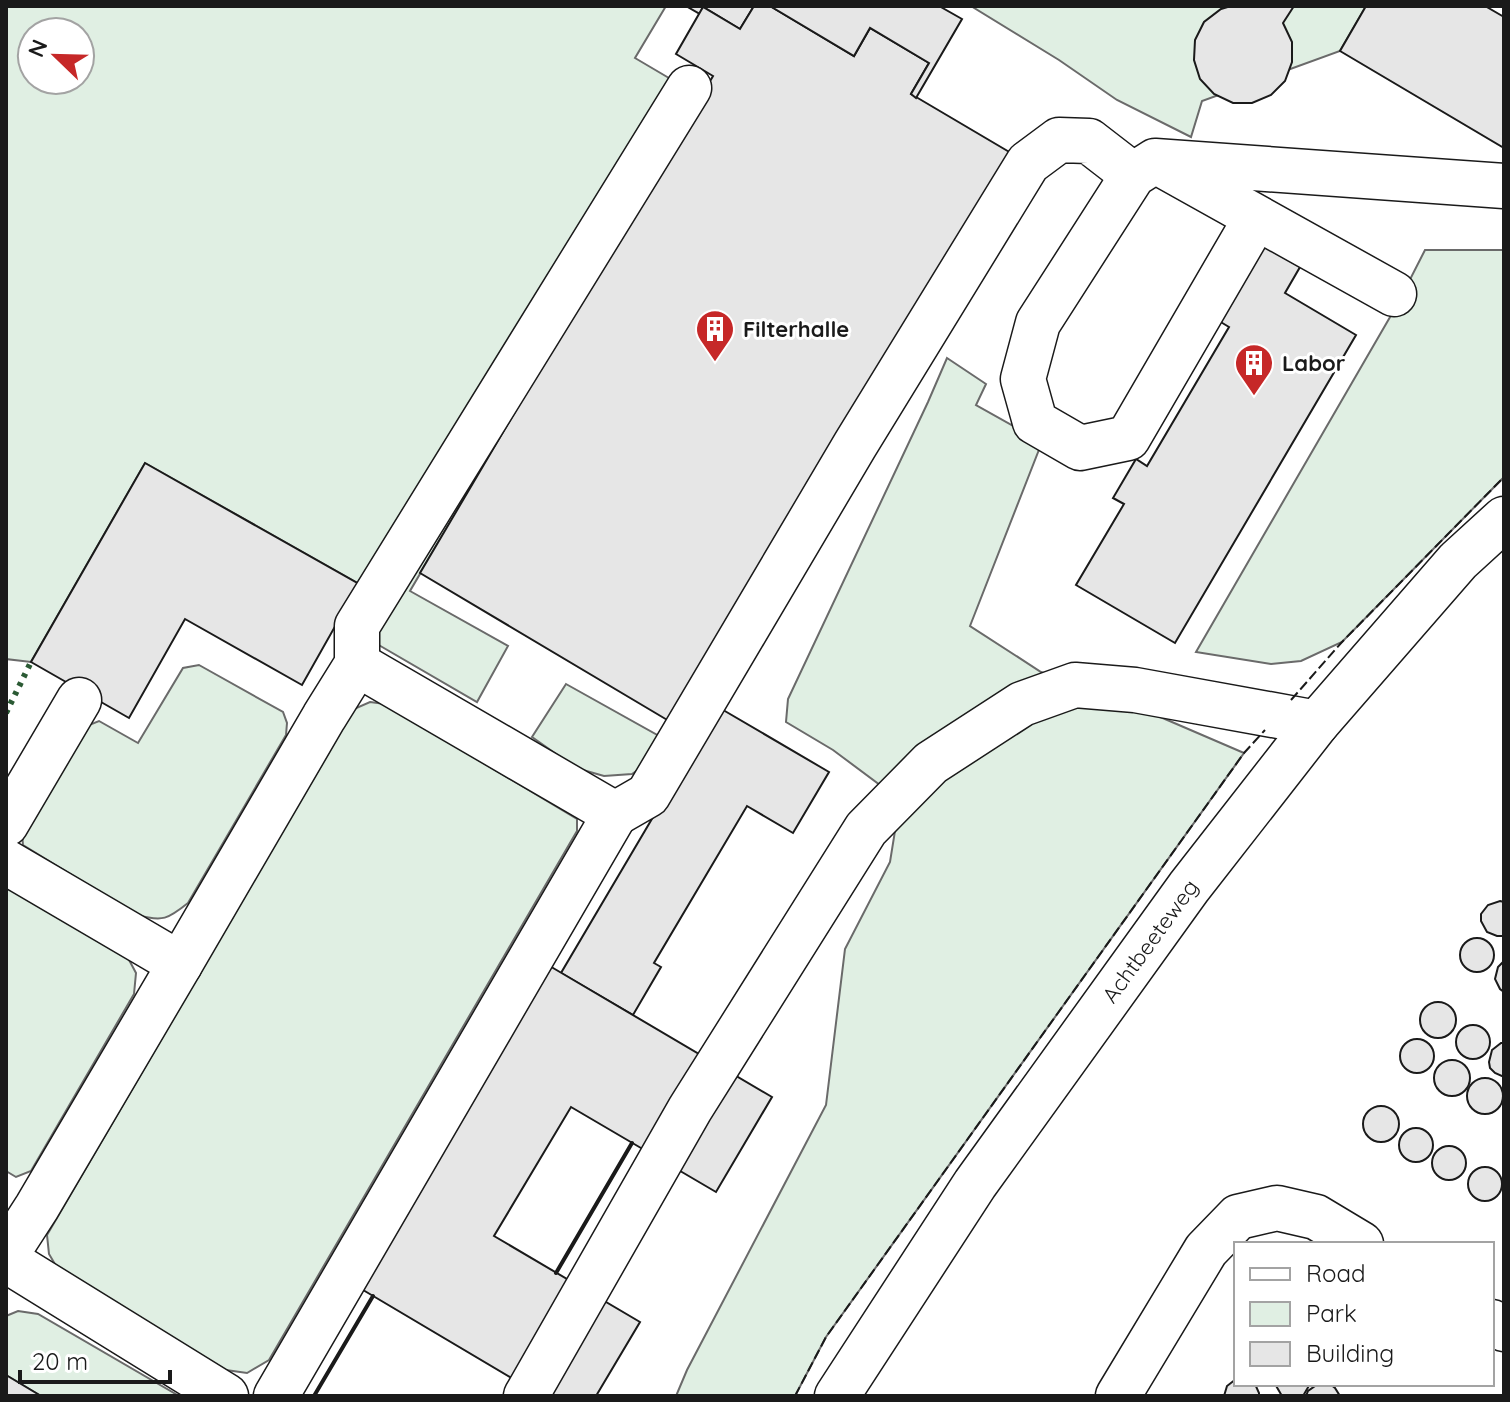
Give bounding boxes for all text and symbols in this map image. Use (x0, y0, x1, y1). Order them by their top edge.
north arrow (16, 16, 96, 96)
text: N (22, 35, 54, 61)
building icon: Filterhalle (694, 308, 736, 363)
place label: Filterhalle (743, 315, 849, 343)
building icon: Labor (1233, 342, 1275, 397)
place label: Labor (1282, 349, 1346, 377)
street label: Achtbeeteweg (1096, 874, 1204, 1008)
legend (1234, 1242, 1494, 1386)
text: Road (1306, 1258, 1366, 1288)
text: Park (1306, 1298, 1357, 1328)
scale bar (20, 1334, 170, 1384)
text: Building (1306, 1338, 1394, 1368)
text: 20 m (32, 1346, 88, 1376)

